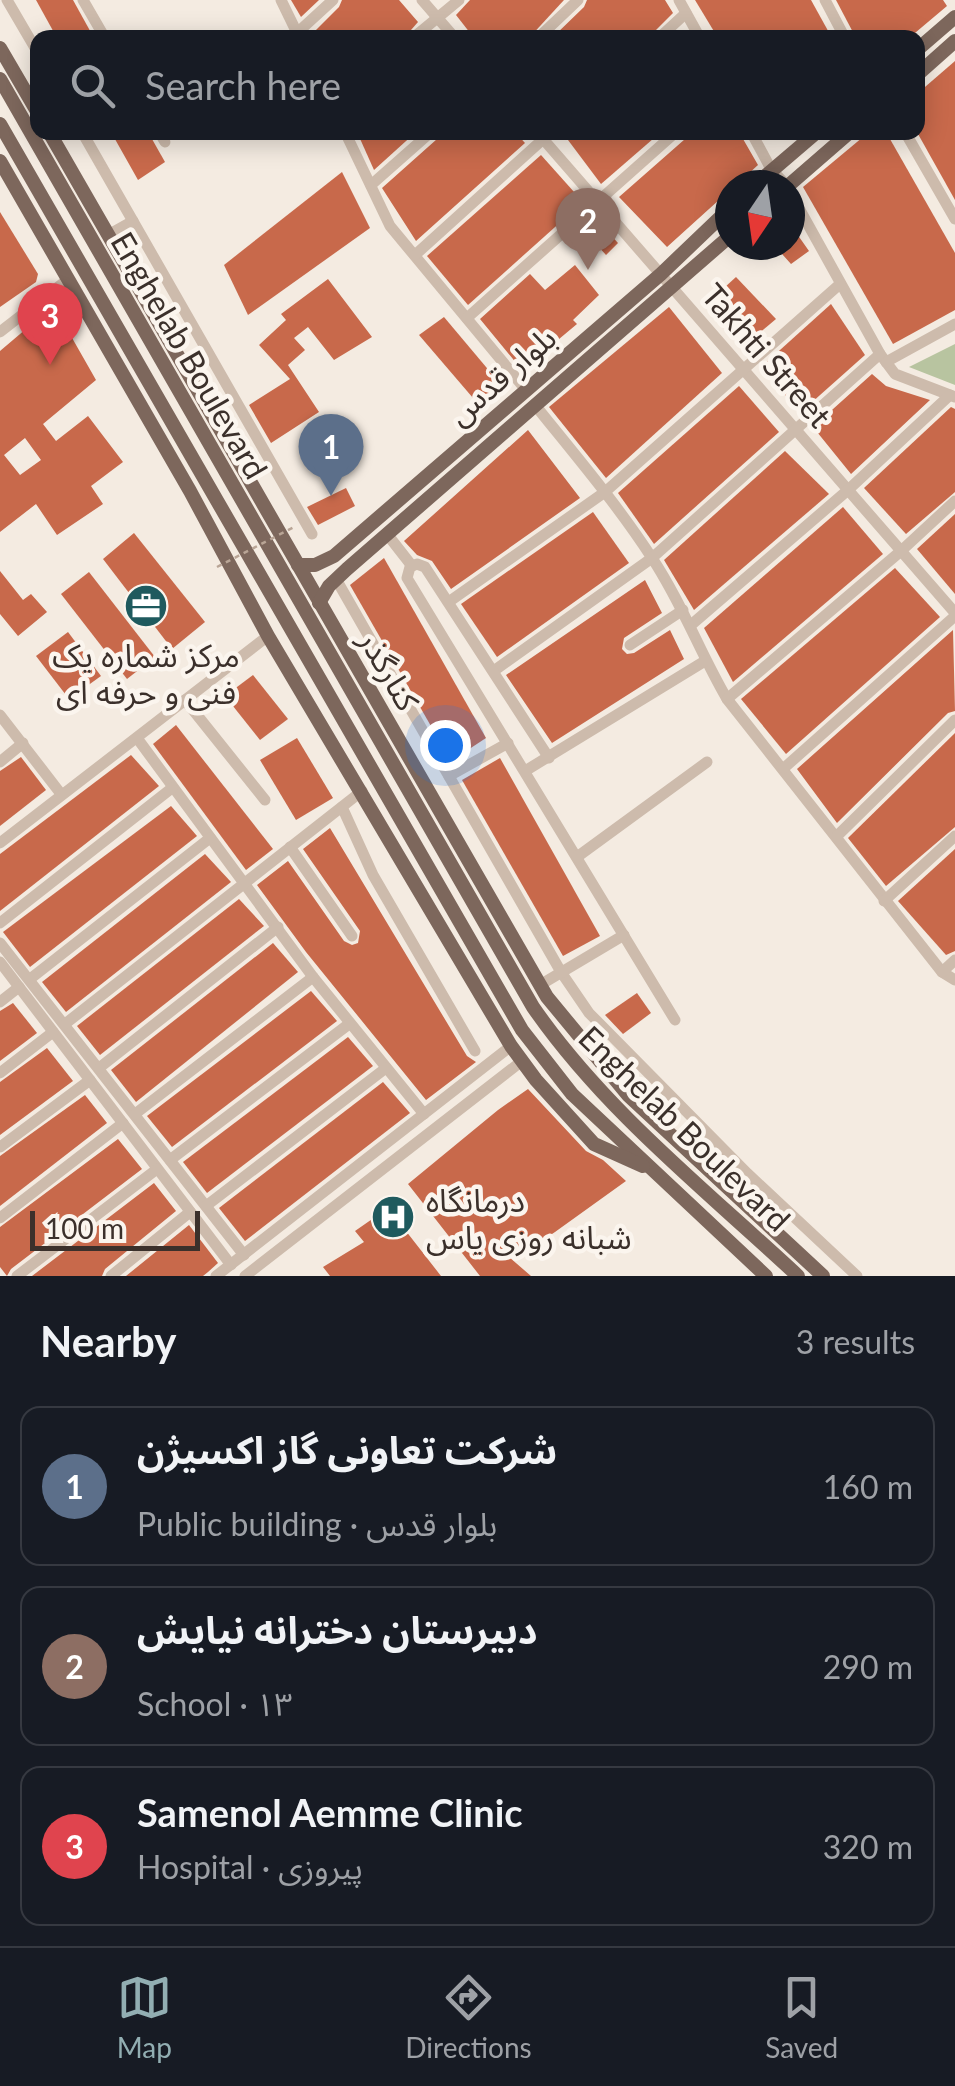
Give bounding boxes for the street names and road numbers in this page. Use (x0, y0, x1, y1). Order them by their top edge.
street label: Enghelab Boulevard (104, 225, 276, 485)
street label: Takhti Street (694, 275, 840, 435)
street label: بلوار قدس (439, 317, 564, 433)
street label: کنارگذر (350, 622, 429, 718)
street label: Enghelab Boulevard (571, 1017, 799, 1239)

